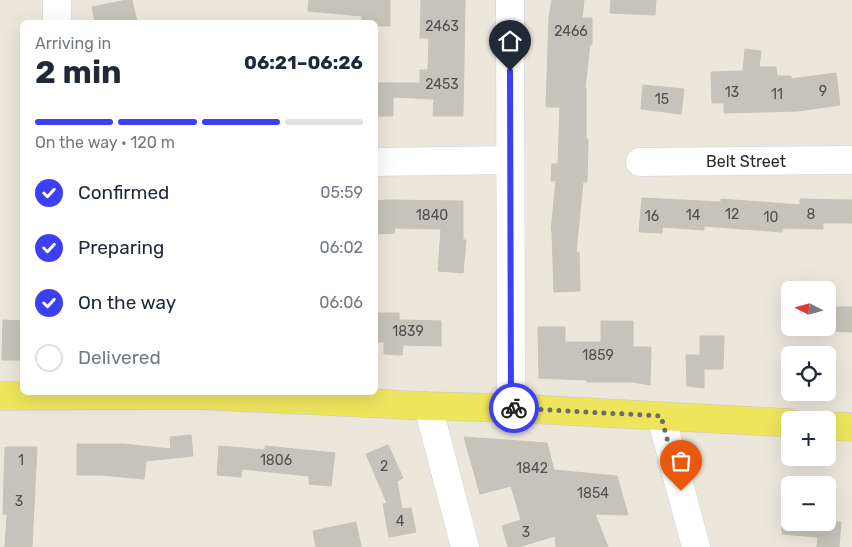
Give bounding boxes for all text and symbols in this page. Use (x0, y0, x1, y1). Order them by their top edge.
house number: 2463 (425, 18, 459, 35)
pin (489, 20, 531, 71)
house number: 2466 (554, 23, 588, 40)
icon: home (496, 27, 524, 55)
text: Arriving in (35, 34, 111, 53)
text: 06:21–06:26 (244, 51, 363, 74)
text: 2 min (35, 53, 122, 91)
house number: 2453 (425, 76, 459, 93)
house number: 9 (819, 83, 827, 100)
house number: 13 (725, 84, 739, 101)
house number: 11 (771, 86, 783, 103)
house number: 15 (655, 91, 669, 108)
text: On the way · 120 m (35, 133, 175, 152)
street label: Belt Street (706, 152, 786, 171)
icon: check (35, 179, 63, 207)
text: Confirmed (78, 181, 169, 204)
text: 05:59 (320, 183, 363, 202)
house number: 12 (725, 206, 739, 223)
house number: 8 (807, 206, 816, 223)
house number: 1840 (416, 207, 448, 224)
house number: 14 (686, 207, 701, 224)
house number: 16 (645, 208, 659, 225)
house number: 10 (764, 209, 779, 226)
icon: check (35, 234, 63, 262)
text: Preparing (78, 236, 164, 259)
text: 06:02 (320, 238, 363, 257)
north arrow (781, 281, 836, 336)
map controls (781, 281, 836, 531)
icon: check (35, 289, 63, 317)
text: On the way (78, 291, 176, 314)
text: 06:06 (319, 293, 363, 312)
house number: 1839 (392, 323, 424, 340)
text: Delivered (78, 346, 161, 369)
button: locate (781, 346, 836, 401)
house number: 1859 (582, 347, 614, 364)
courier (489, 383, 539, 433)
icon: bike (500, 394, 528, 422)
button: + (781, 411, 836, 466)
pin (660, 440, 702, 491)
icon: bag (667, 447, 695, 475)
house number: 1 (18, 452, 24, 469)
house number: 1806 (260, 452, 292, 469)
house number: 2 (380, 458, 388, 475)
house number: 1842 (516, 460, 548, 477)
button: − (781, 476, 836, 531)
house number: 1854 (577, 485, 609, 502)
house number: 3 (15, 493, 23, 510)
house number: 4 (396, 513, 405, 530)
house number: 3 (522, 524, 530, 541)

